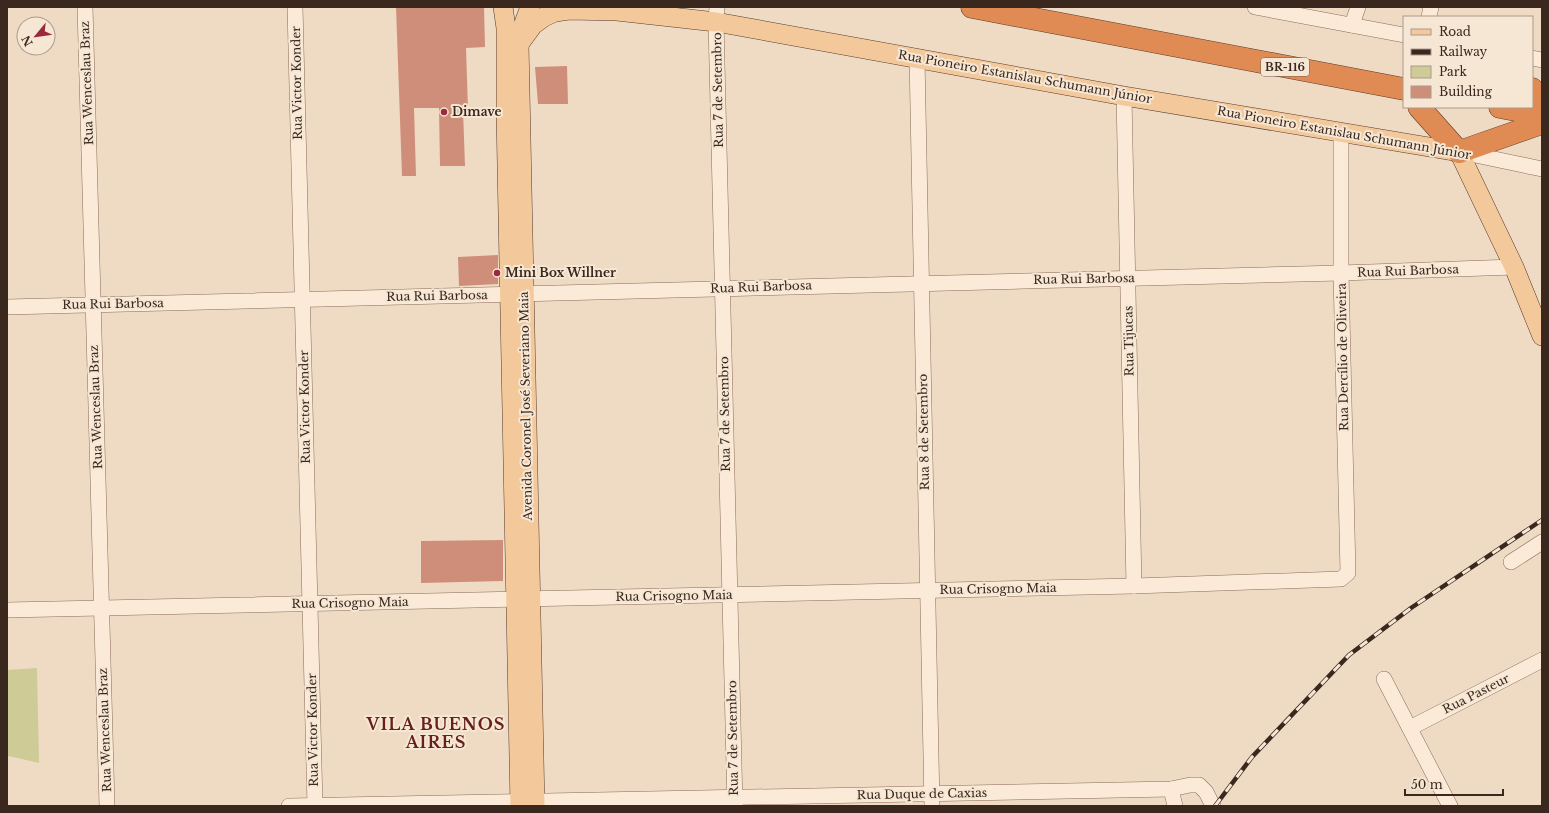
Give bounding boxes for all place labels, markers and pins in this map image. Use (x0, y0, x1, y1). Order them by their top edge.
place label: Dimave (452, 104, 502, 119)
marker: Dimave (439, 107, 449, 117)
place label: Mini Box Willner (505, 265, 616, 280)
marker: Mini Box Willner (492, 268, 502, 278)

